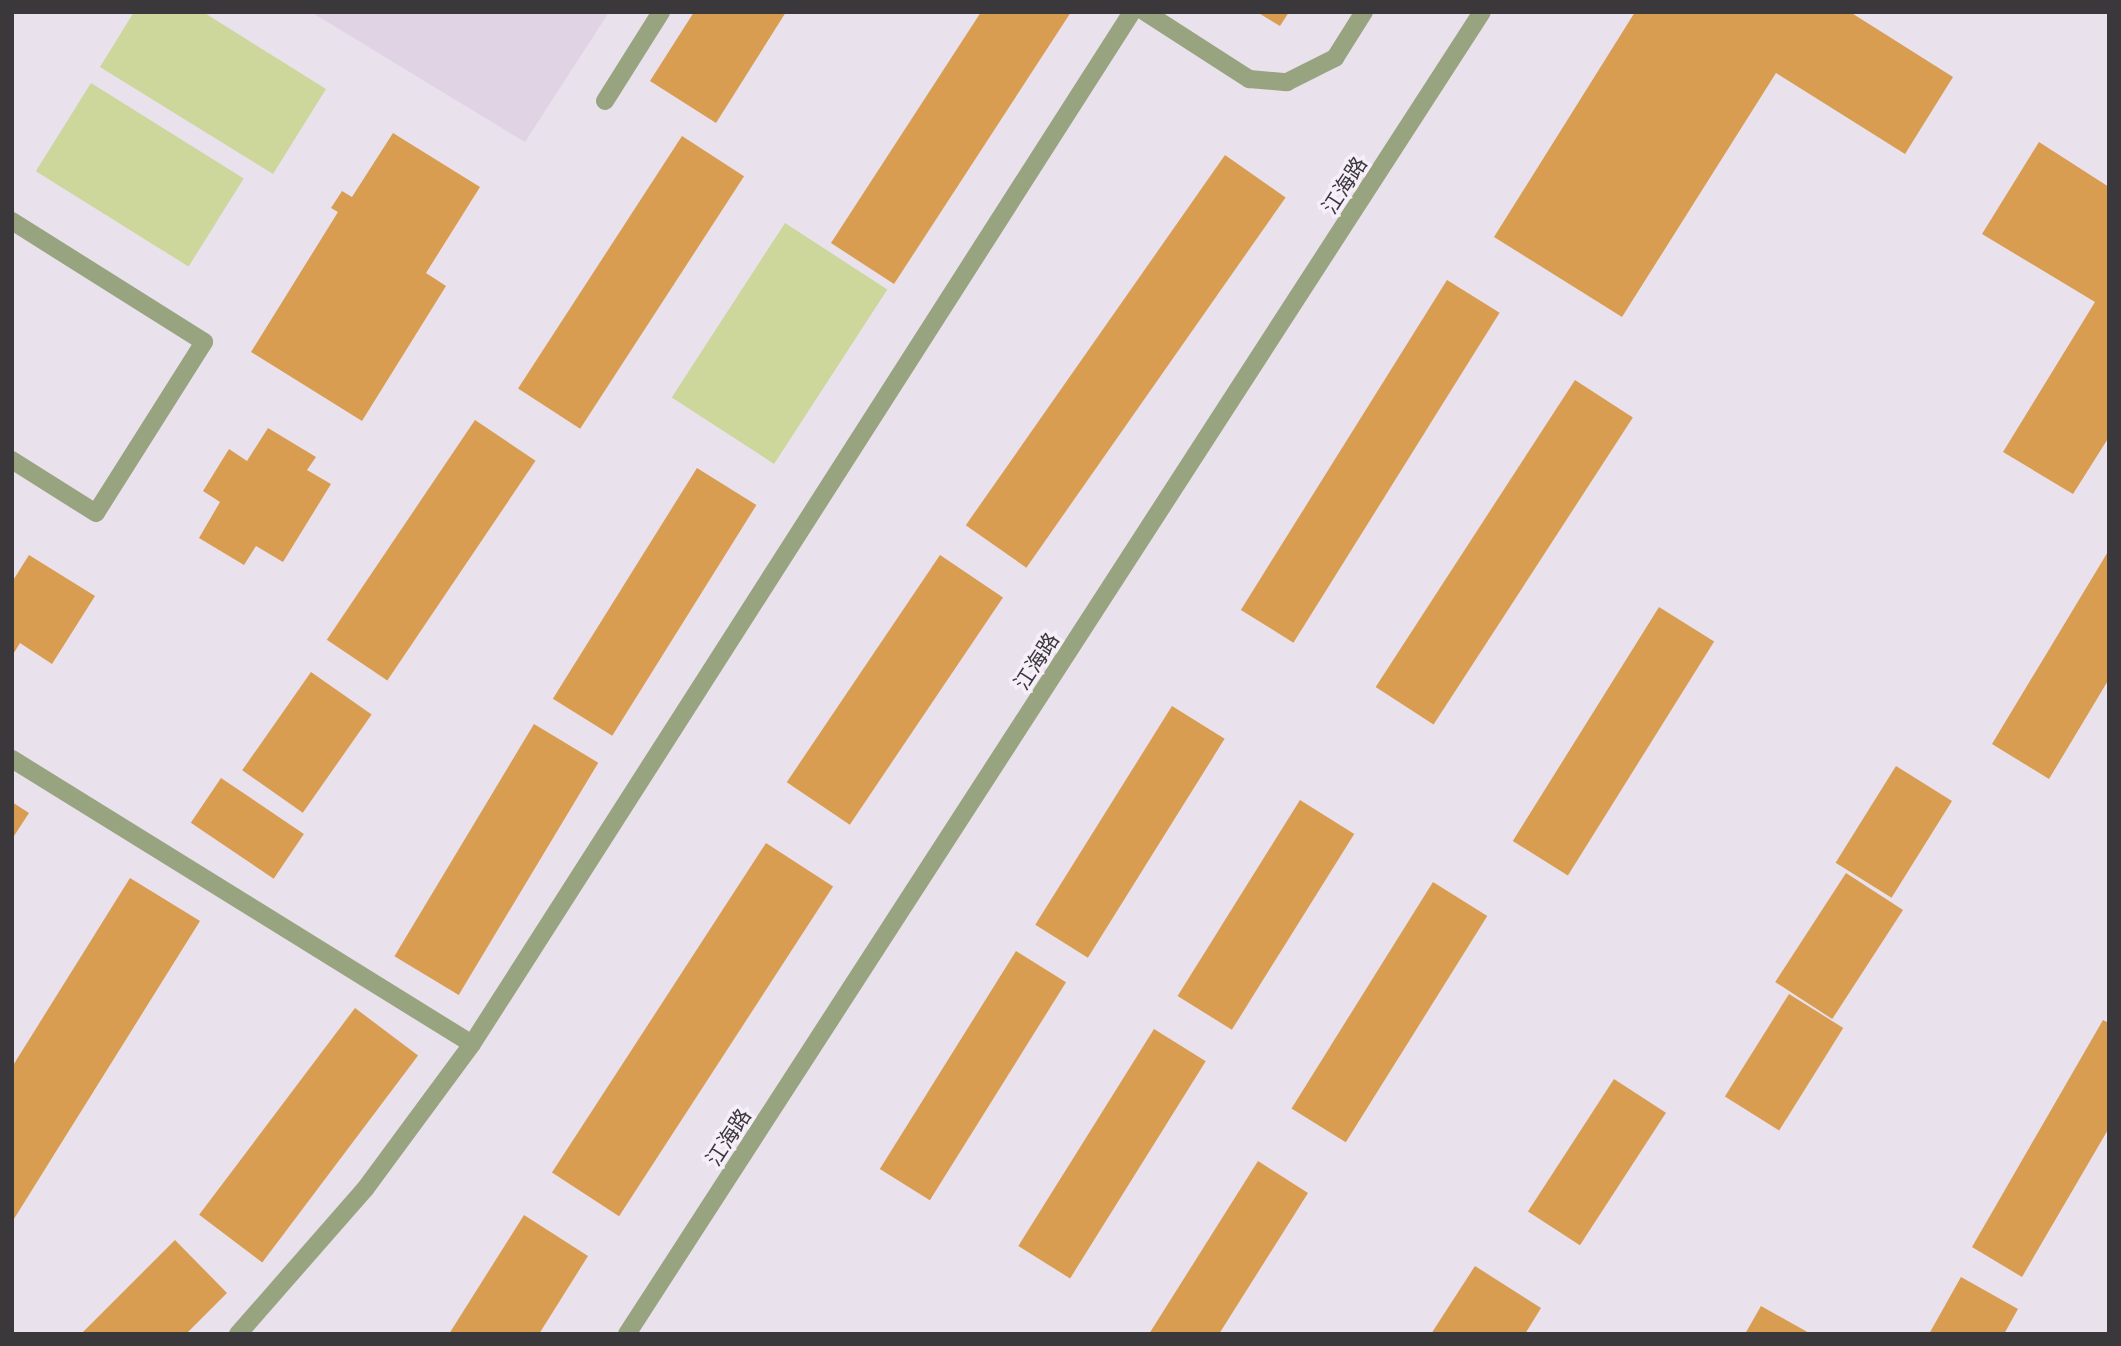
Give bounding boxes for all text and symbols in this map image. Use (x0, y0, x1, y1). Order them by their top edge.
street label: 江海路 (1316, 152, 1372, 218)
street label: 江海路 (1008, 628, 1064, 694)
street label: 江海路 (700, 1104, 756, 1170)

